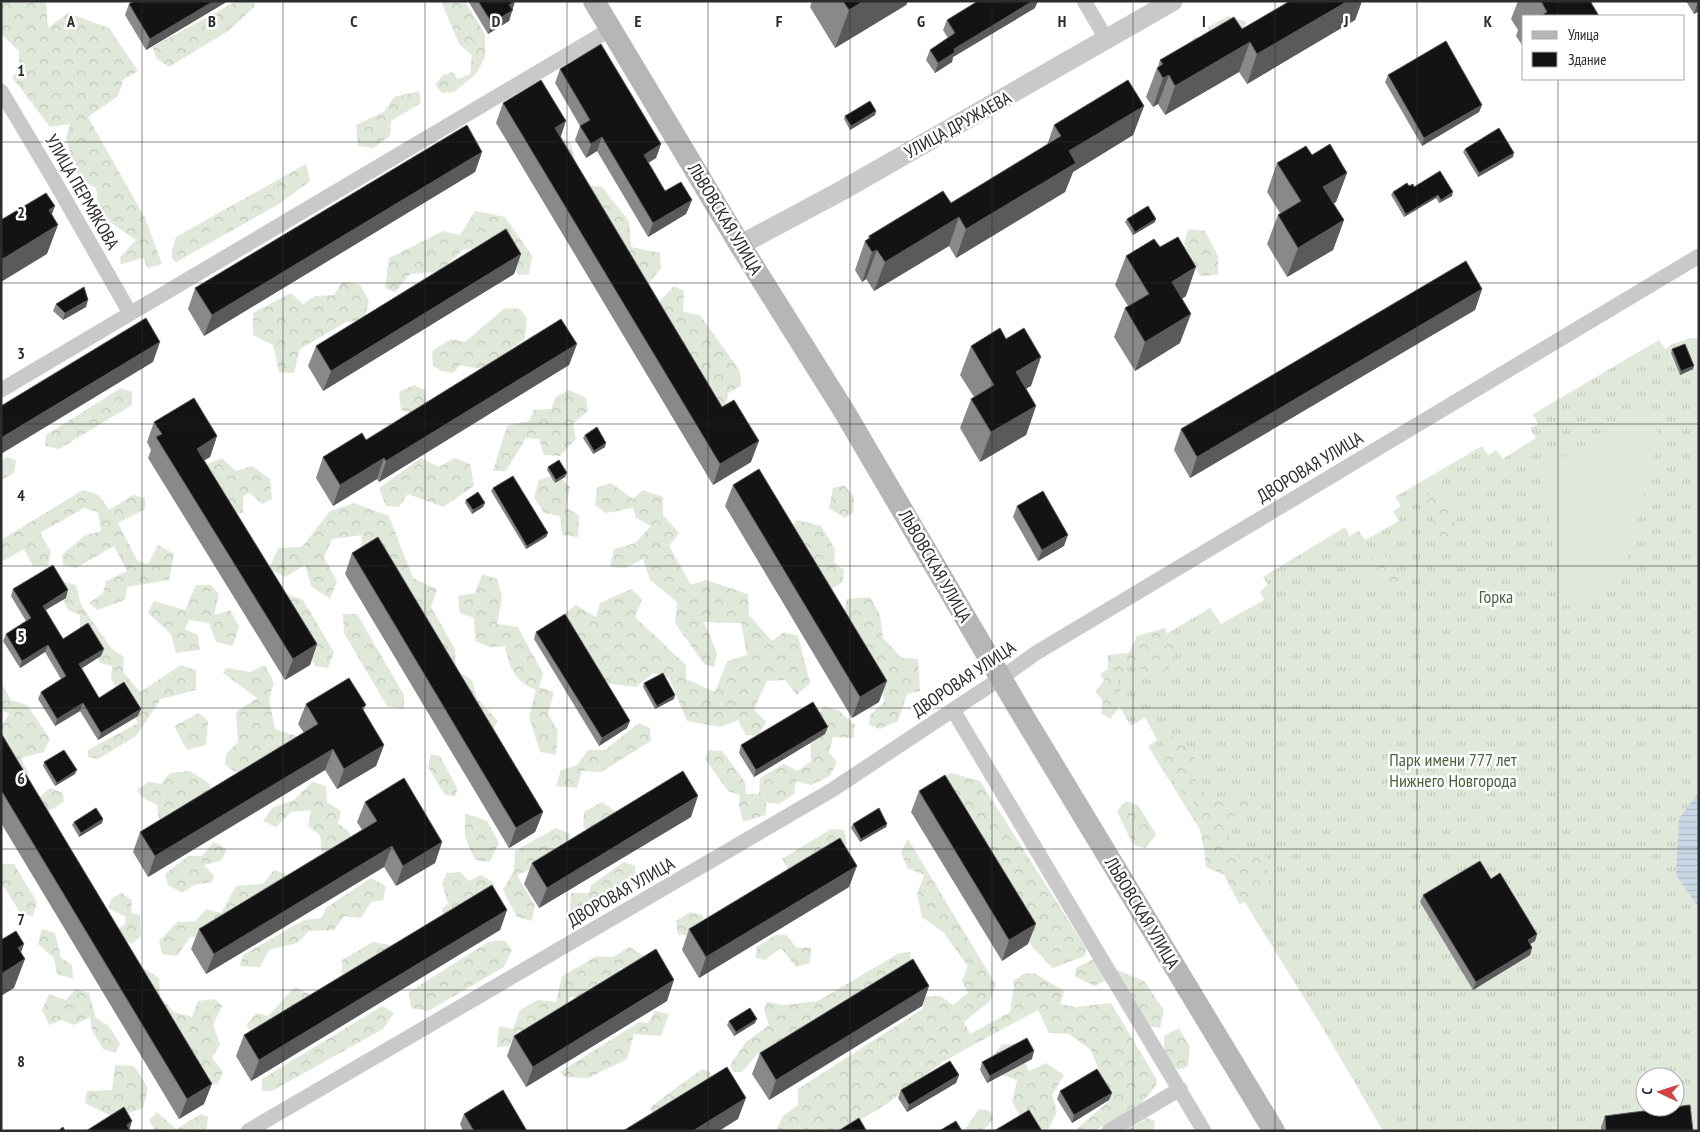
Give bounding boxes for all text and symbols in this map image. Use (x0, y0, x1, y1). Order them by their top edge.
text: A (66, 11, 76, 31)
text: B (208, 11, 216, 31)
text: C (350, 11, 358, 31)
text: D (492, 11, 501, 31)
text: E (635, 11, 642, 31)
text: F (776, 11, 783, 31)
text: G (917, 11, 925, 31)
text: H (1058, 11, 1066, 31)
text: I (1202, 11, 1206, 31)
text: J (1343, 11, 1348, 31)
text: K (1484, 11, 1493, 31)
legend (1522, 15, 1685, 80)
text: Улица (1568, 25, 1599, 44)
text: Здание (1568, 50, 1606, 69)
text: 1 (17, 60, 25, 80)
street label: УЛИЦА ДРУЖАЕВА (900, 86, 1016, 163)
street label: УЛИЦА ПЕРМЯКОВА (40, 130, 125, 254)
street label: ЛЬВОВСКАЯ УЛИЦА (682, 158, 768, 279)
text: 2 (17, 202, 25, 222)
text: 3 (17, 343, 25, 363)
street label: ДВОРОВАЯ УЛИЦА (1252, 426, 1367, 507)
text: 4 (17, 485, 25, 505)
street label: ЛЬВОВСКАЯ УЛИЦА (893, 504, 977, 627)
park label: Горка (1479, 585, 1513, 608)
text: 5 (17, 626, 25, 646)
street label: ДВОРОВАЯ УЛИЦА (908, 635, 1020, 722)
park label: Парк имени 777 лет Нижнего Новгорода (1389, 748, 1517, 792)
text: 6 (17, 768, 25, 788)
street label: ДВОРОВАЯ УЛИЦА (563, 851, 679, 931)
street label: ЛЬВОВСКАЯ УЛИЦА (1099, 852, 1185, 973)
text: 7 (17, 909, 25, 929)
text: 8 (17, 1051, 25, 1071)
north arrow (1635, 1067, 1685, 1117)
text: С (1638, 1087, 1656, 1095)

